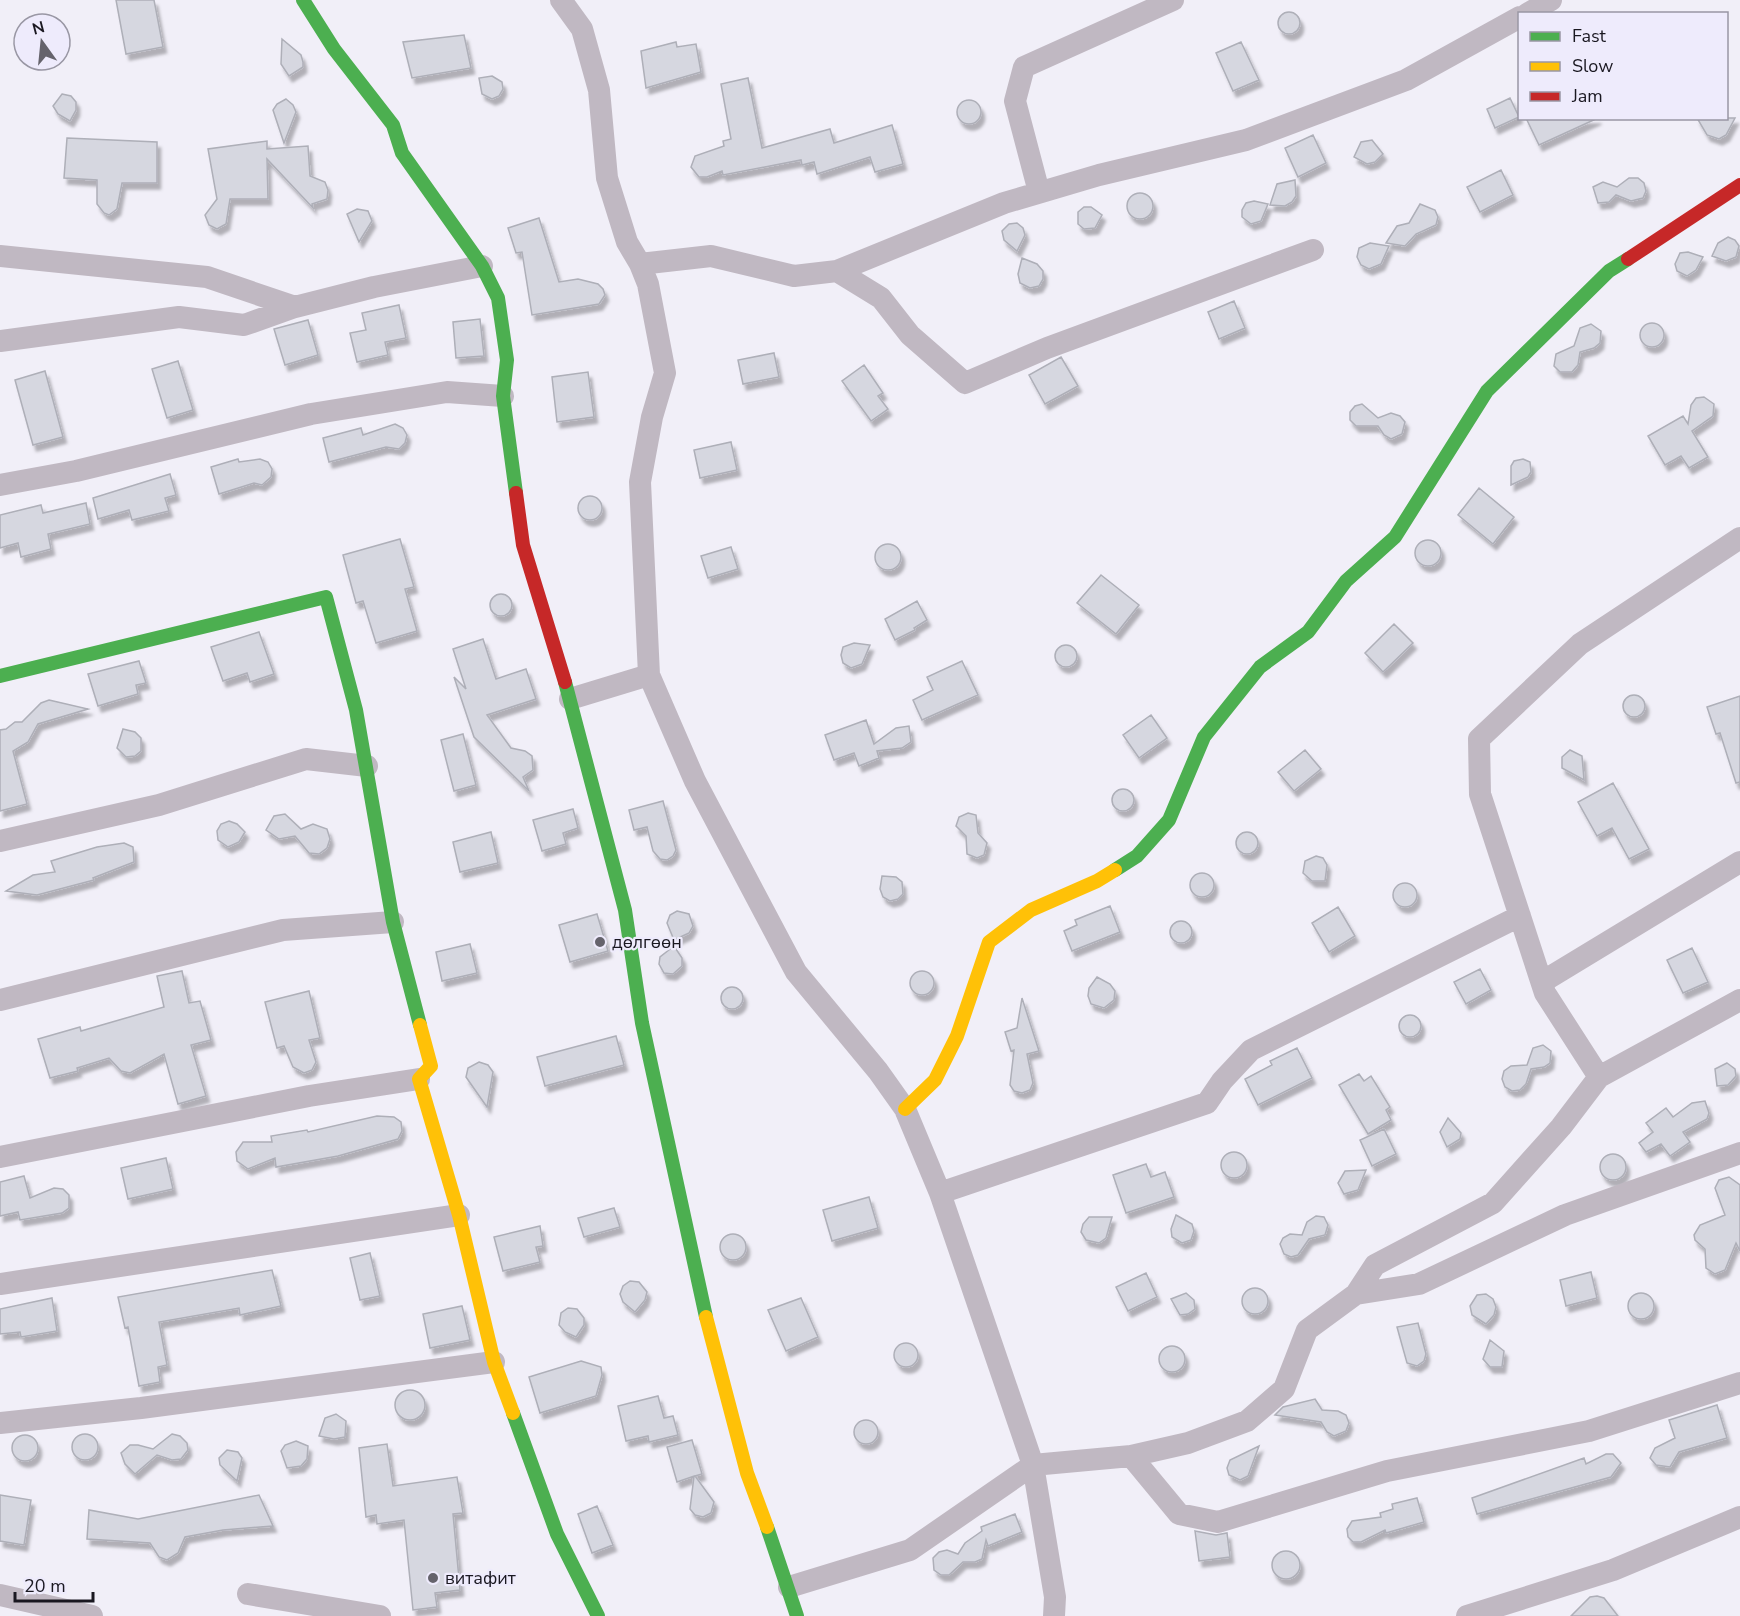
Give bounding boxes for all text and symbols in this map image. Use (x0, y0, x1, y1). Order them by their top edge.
north arrow (12, 12, 72, 72)
legend (1518, 12, 1728, 120)
text: N (30, 16, 47, 41)
text: Fast (1572, 24, 1607, 48)
text: Slow (1572, 54, 1613, 78)
text: Jam (1571, 84, 1603, 108)
place label: дөлгөөн (612, 930, 682, 954)
marker: дөлгөөн (593, 935, 607, 949)
scale bar (15, 1565, 93, 1603)
place label: витафит (445, 1566, 516, 1590)
marker: витафит (426, 1571, 440, 1585)
text: 20 m (24, 1574, 66, 1598)

